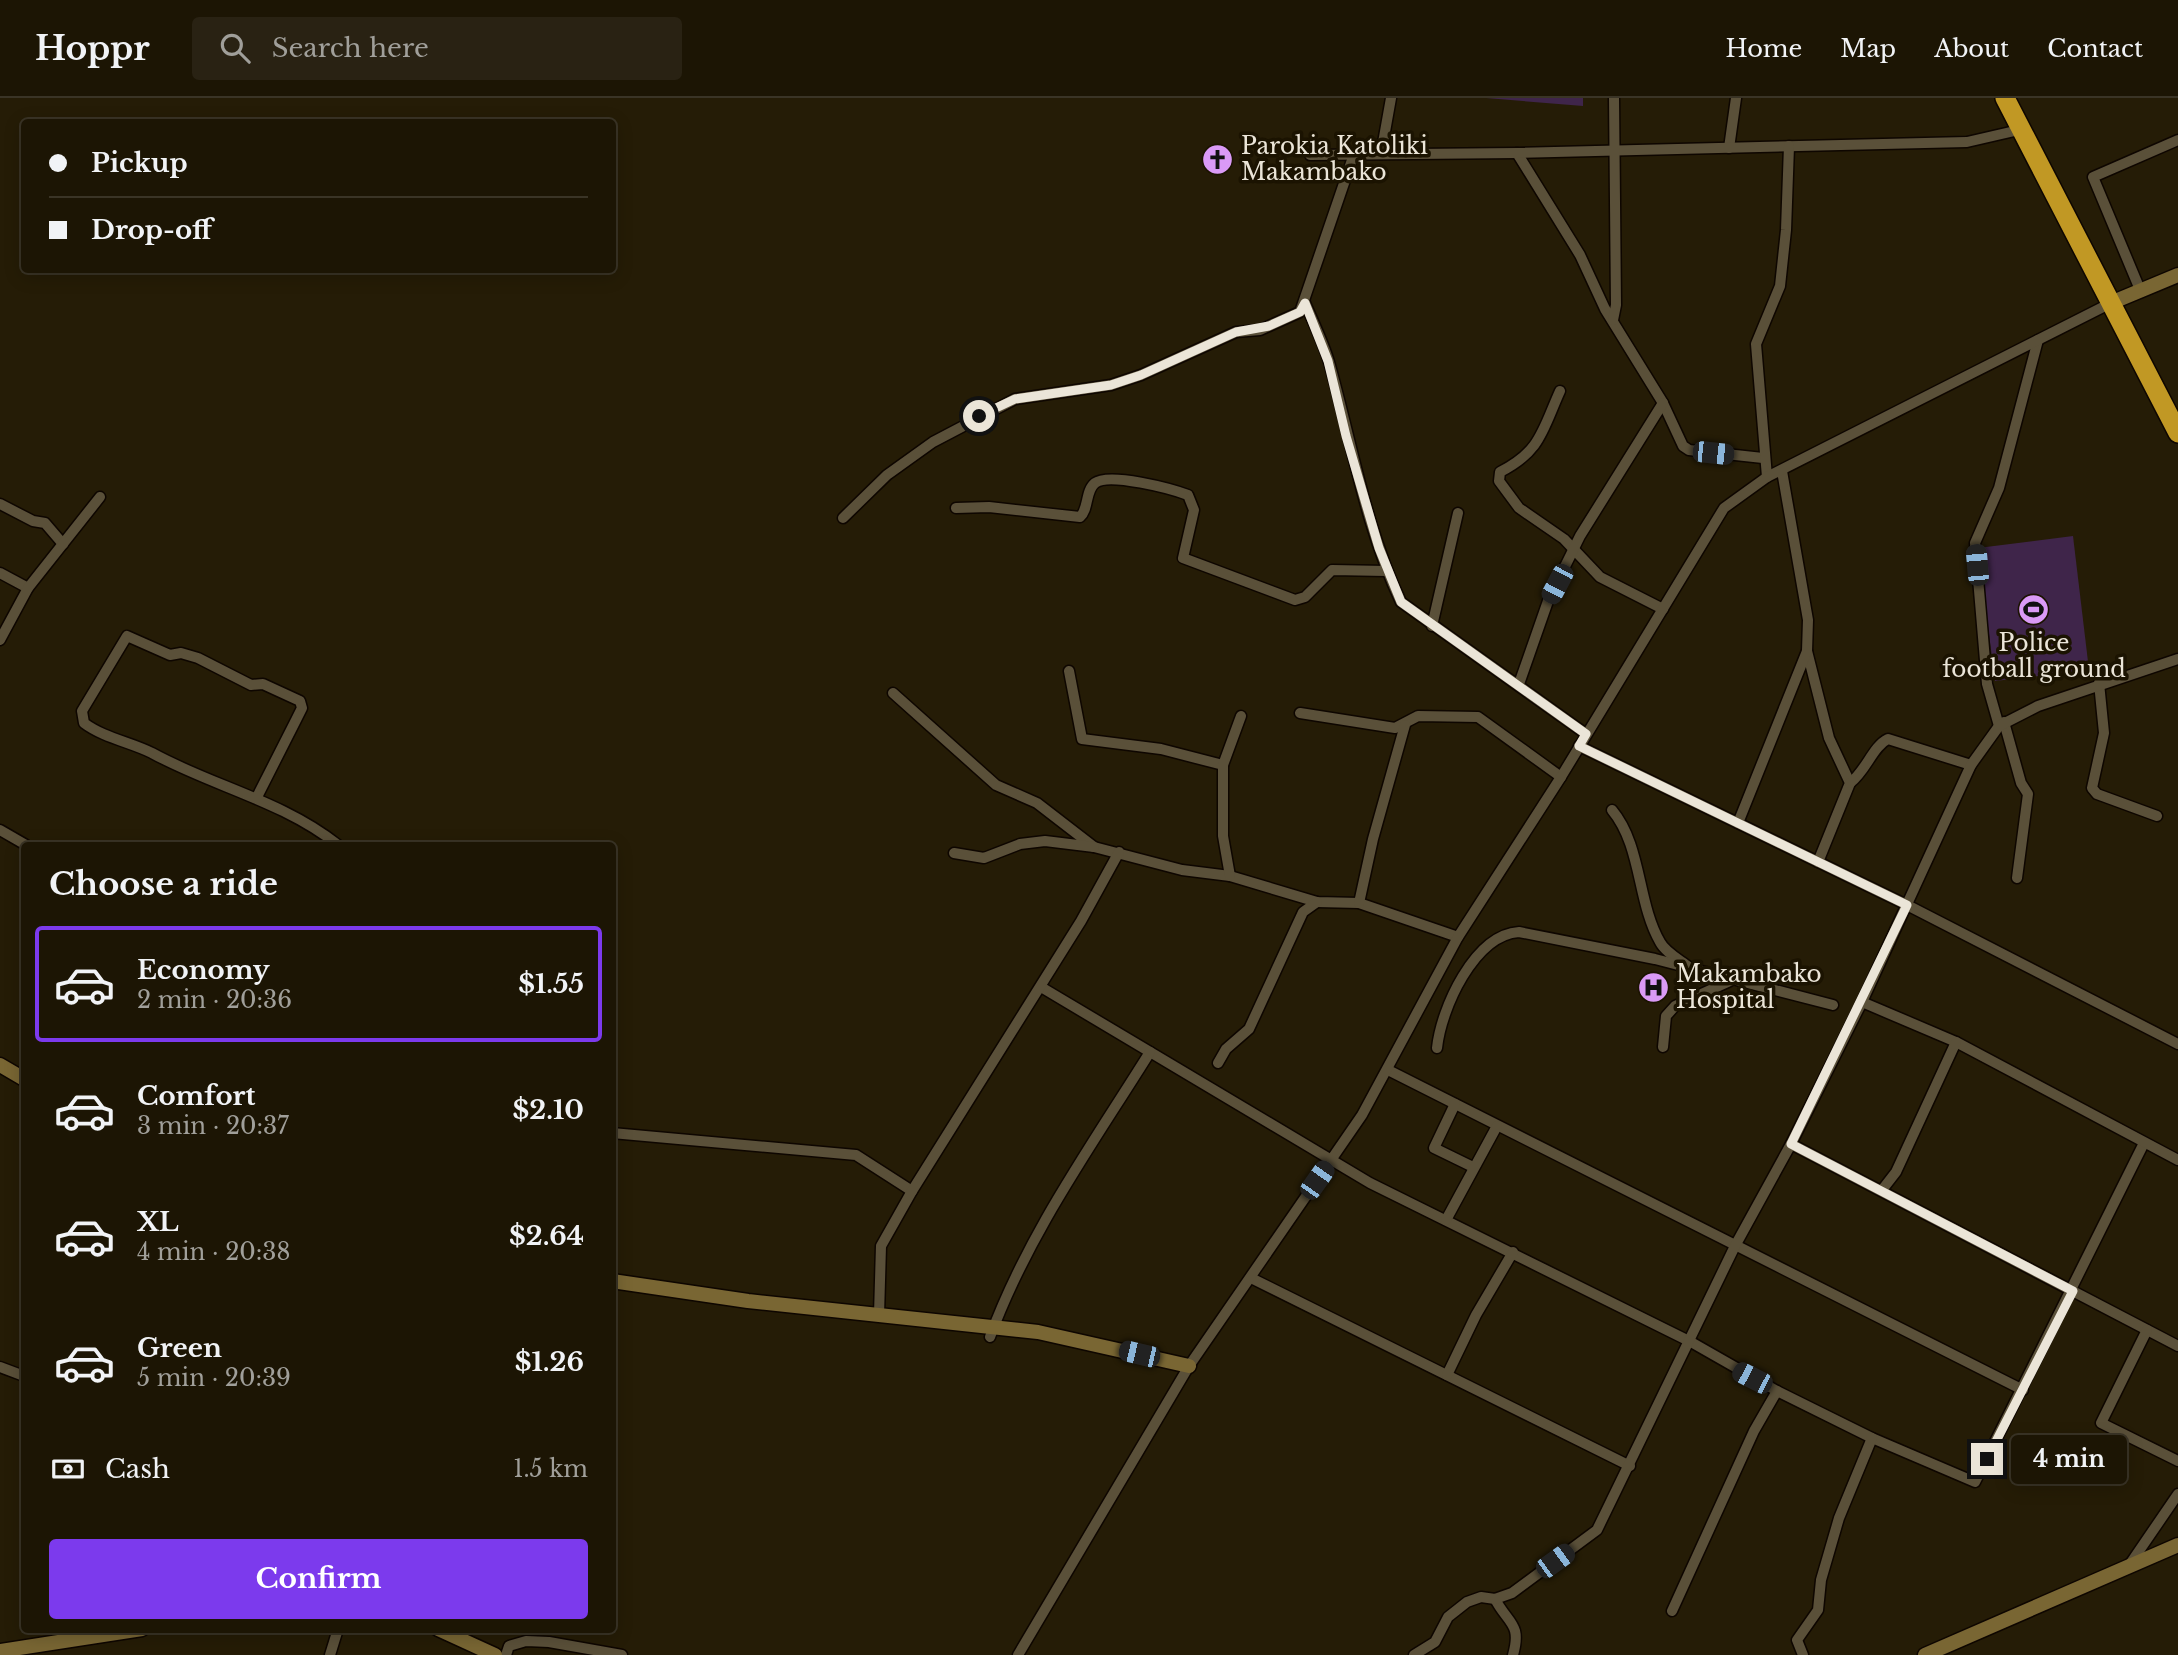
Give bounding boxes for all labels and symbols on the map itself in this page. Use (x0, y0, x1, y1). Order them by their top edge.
place label: Parokia Katoliki Makambako (1241, 132, 1428, 186)
church icon: Parokia Katoliki Makambako (1201, 142, 1235, 176)
route start (963, 400, 995, 432)
car (1692, 440, 1735, 466)
car (1965, 543, 1990, 587)
car (1538, 561, 1577, 607)
sports icon: Police football ground (2017, 592, 2051, 626)
place label: Police football ground (1942, 629, 2126, 683)
place label: Makambako Hospital (1676, 960, 1822, 1014)
hospital icon: Makambako Hospital (1636, 970, 1670, 1004)
car (1297, 1157, 1338, 1203)
car (1117, 1339, 1162, 1369)
car (1729, 1359, 1776, 1397)
callout: 4 min (2011, 1434, 2127, 1484)
route end (1971, 1443, 2003, 1475)
car (1532, 1540, 1579, 1582)

